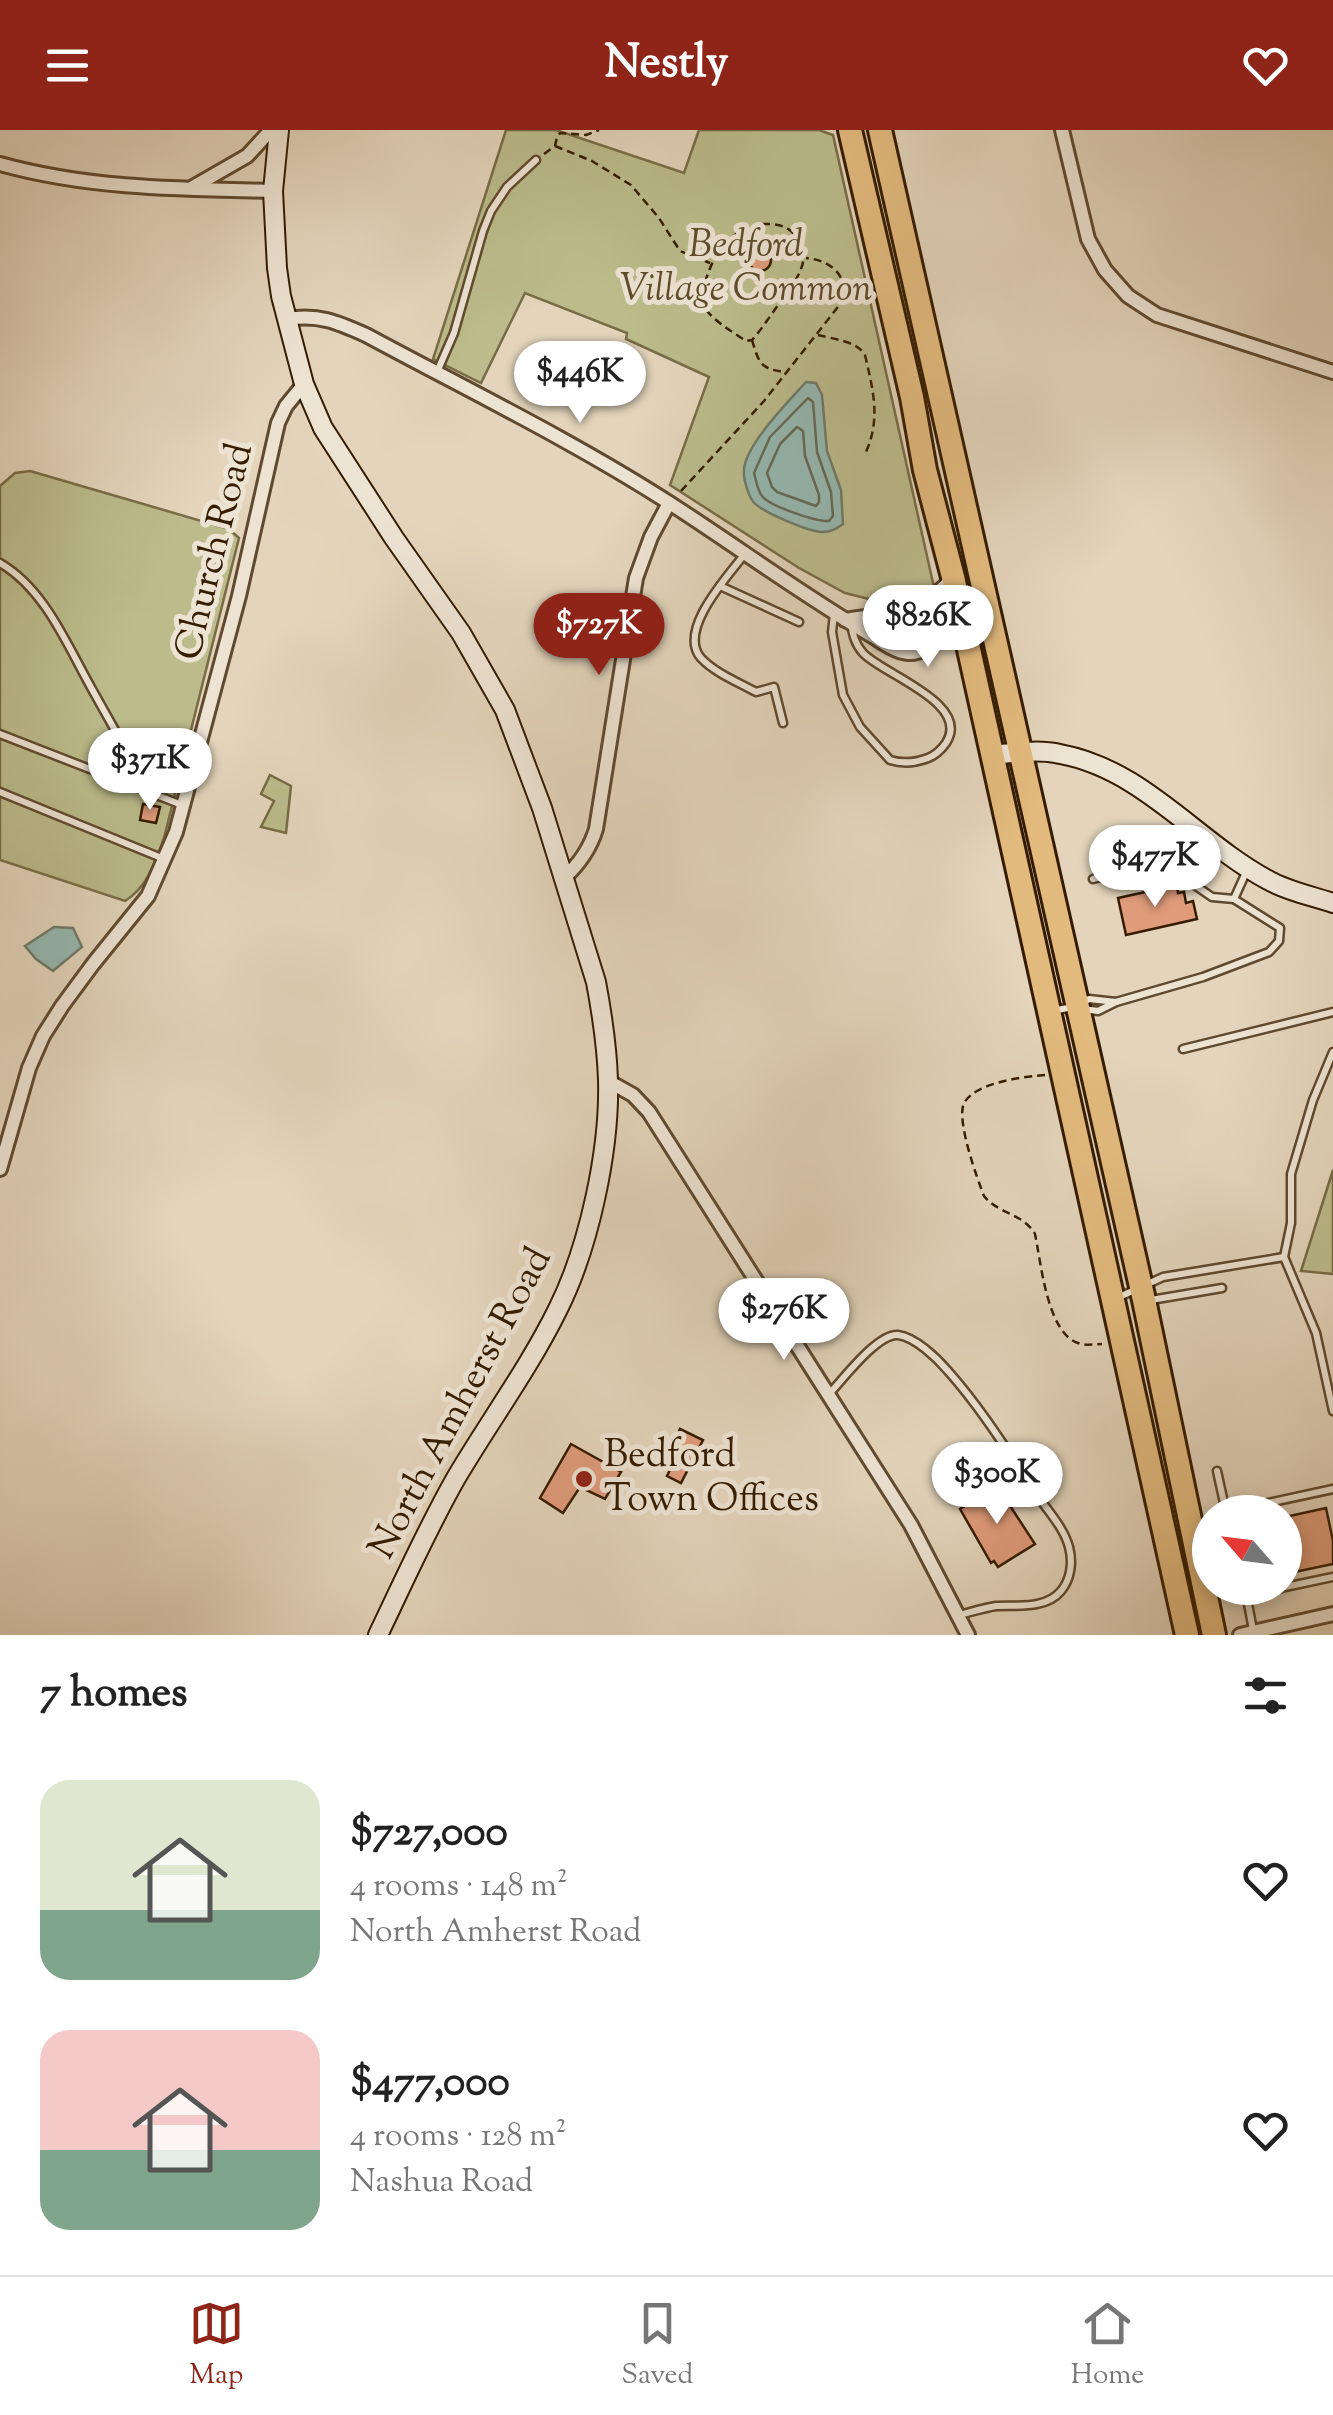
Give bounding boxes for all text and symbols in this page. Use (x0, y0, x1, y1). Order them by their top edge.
text: Nestly (605, 33, 728, 98)
icon: menu (40, 38, 95, 93)
icon: heart (1238, 38, 1293, 93)
park label: Bedford Village Common (620, 220, 872, 318)
pin: $446K (510, 341, 650, 426)
text: $446K (536, 350, 624, 396)
street label: Church Road (163, 438, 269, 666)
pin: $826K (858, 585, 998, 670)
pin: $727K (529, 593, 669, 678)
text: $826K (885, 594, 971, 640)
text: $727K (556, 602, 642, 648)
pin: $371K (80, 728, 220, 813)
text: $371K (110, 737, 190, 783)
pin: $477K (1085, 825, 1225, 910)
text: $477K (1111, 834, 1199, 880)
street label: North Amherst Road (357, 1239, 567, 1569)
pin: $276K (714, 1278, 854, 1363)
text: $276K (740, 1287, 828, 1333)
place label: Bedford Town Offices (604, 1430, 819, 1528)
pin: $300K (927, 1442, 1067, 1527)
text: $300K (954, 1451, 1040, 1497)
marker: Bedford Town Offices (573, 1468, 595, 1490)
north arrow (1192, 1495, 1302, 1605)
map controls (1192, 1495, 1302, 1605)
text: 7 homes (40, 1665, 188, 1725)
icon: filters (1238, 1668, 1293, 1723)
text: $727,000 (350, 1804, 508, 1864)
icon: home (120, 1820, 240, 1940)
icon: heart (1238, 1853, 1293, 1908)
text: 4 rooms · 148 m² (350, 1864, 568, 1910)
text: North Amherst Road (350, 1910, 641, 1956)
text: $477,000 (350, 2054, 510, 2114)
icon: home (120, 2070, 240, 2190)
icon: heart (1238, 2103, 1293, 2158)
text: 4 rooms · 128 m² (350, 2114, 567, 2160)
text: Nashua Road (350, 2160, 533, 2206)
tab: Map (189, 2296, 244, 2396)
tab: Saved (621, 2296, 693, 2396)
tab: Home (1071, 2296, 1144, 2396)

